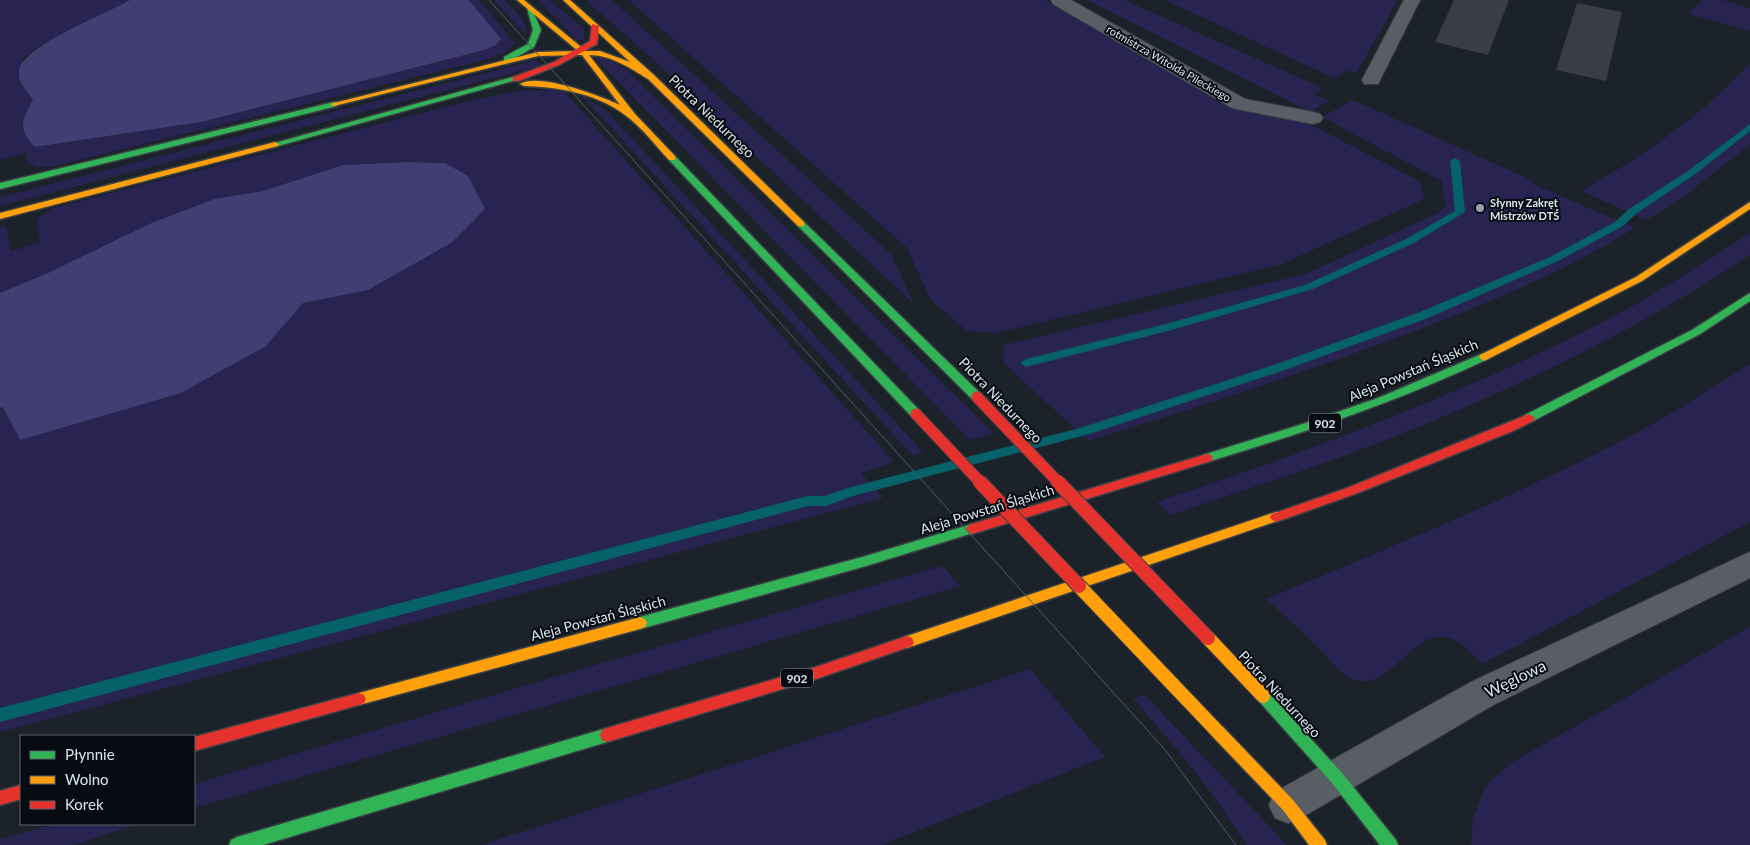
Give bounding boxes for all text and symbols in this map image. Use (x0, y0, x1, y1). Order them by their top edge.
street label: rotmistrza Witolda Pileckiego (1105, 22, 1233, 104)
street label: Piotra Niedurnego (666, 71, 758, 161)
place label: Słynny Zakręt Mistrzów DTŚ (1490, 196, 1559, 222)
marker: Słynny Zakręt Mistrzów DTŚ (1474, 202, 1486, 214)
street label: Aleja Powstań Śląskich (1346, 335, 1480, 405)
street label: Piotra Niedurnego (956, 354, 1046, 446)
road number: 902 (1309, 413, 1341, 432)
street label: Aleja Powstań Śląskich (918, 481, 1056, 537)
street label: Aleja Powstań Śląskich (529, 592, 667, 644)
street label: Piotra Niedurnego (1235, 647, 1325, 741)
street label: Węglowa (1481, 655, 1549, 701)
road number: 902 (781, 668, 813, 688)
legend (20, 735, 195, 825)
text: Płynnie (65, 745, 115, 763)
text: Wolno (65, 770, 109, 788)
text: Korek (65, 795, 104, 813)

